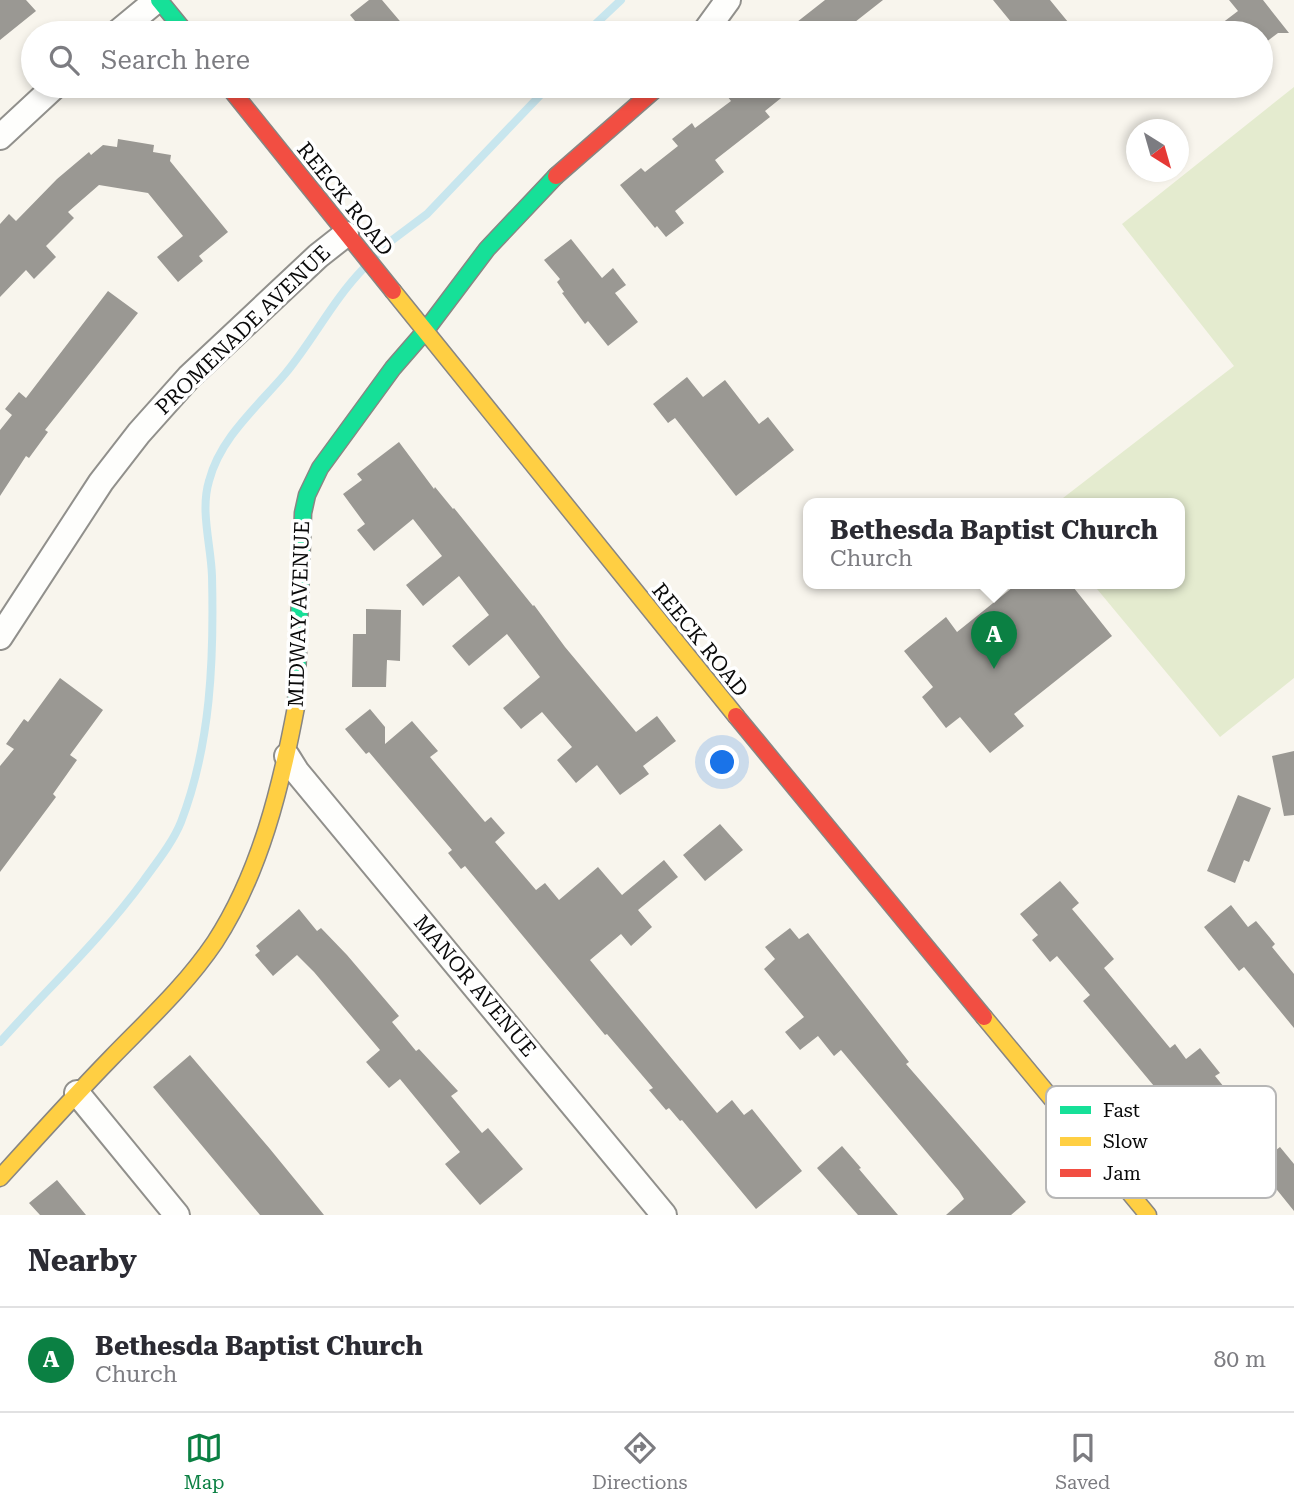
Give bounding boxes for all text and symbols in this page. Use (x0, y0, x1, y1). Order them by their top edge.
search box (21, 21, 1273, 98)
icon: search (45, 41, 83, 79)
text: Search here (101, 45, 250, 75)
north arrow (1126, 119, 1189, 182)
street label: REECK ROAD (292, 138, 398, 260)
street label: PROMENADE AVENUE (151, 240, 335, 420)
popup (803, 498, 1185, 589)
text: Bethesda Baptist Church (830, 515, 1158, 545)
street label: MIDWAY AVENUE (284, 520, 314, 708)
text: Church (830, 545, 913, 572)
street label: REECK ROAD (647, 579, 753, 701)
pin: A (971, 611, 1017, 669)
your location (705, 745, 739, 779)
street label: MANOR AVENUE (409, 911, 541, 1061)
legend (1046, 1086, 1276, 1198)
text: Fast (1103, 1099, 1140, 1122)
text: Slow (1103, 1130, 1148, 1153)
text: Jam (1103, 1162, 1141, 1185)
text: Nearby (28, 1243, 137, 1278)
text: Bethesda Baptist Church (95, 1331, 423, 1361)
text: A (43, 1346, 59, 1373)
text: 80 m (1213, 1346, 1266, 1373)
text: Church (95, 1361, 177, 1388)
tab: Map (184, 1429, 224, 1494)
tab: Directions (592, 1429, 688, 1494)
tab: Saved (1055, 1429, 1110, 1494)

